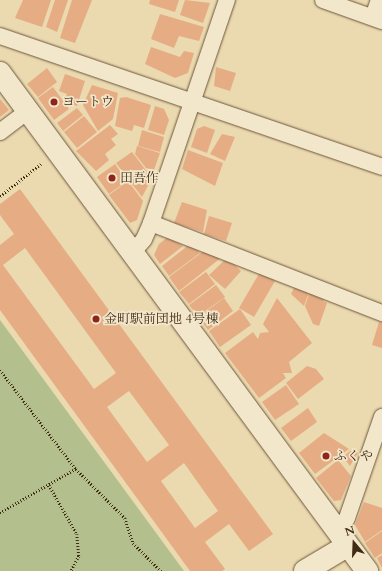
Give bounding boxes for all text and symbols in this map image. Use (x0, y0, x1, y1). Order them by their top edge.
place label: ヨートウ (62, 94, 114, 110)
marker: ヨートウ (49, 97, 59, 107)
place label: 田吾作 (120, 170, 159, 186)
marker: 田吾作 (107, 173, 117, 183)
place label: 金町駅前団地 4号棟 (104, 311, 218, 327)
marker: 金町駅前団地 4号棟 (91, 314, 101, 324)
place label: ふくや (334, 448, 373, 464)
marker: ふくや (321, 451, 331, 461)
north arrow (334, 523, 374, 563)
text: N (343, 523, 357, 540)

